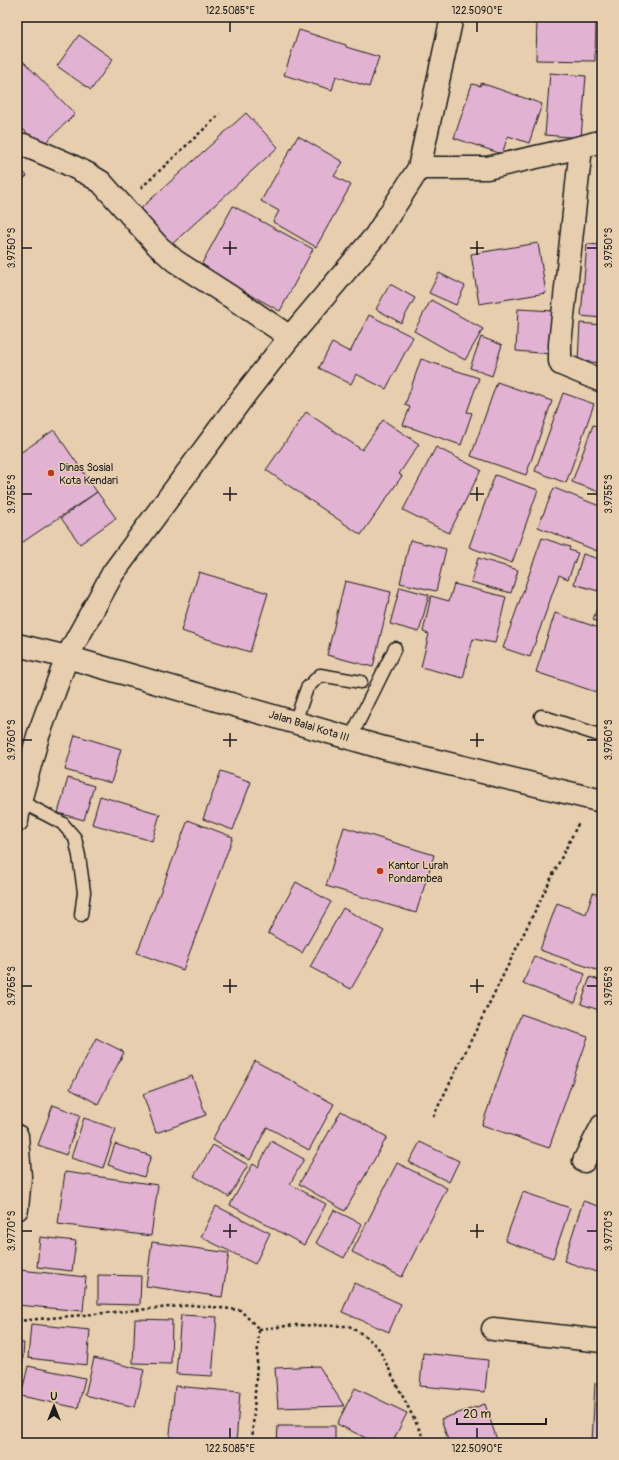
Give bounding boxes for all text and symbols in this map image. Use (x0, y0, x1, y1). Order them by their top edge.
text: 122.5085°E (205, 5, 255, 17)
text: 122.5090°E (451, 5, 503, 17)
text: 3.9750°S (6, 227, 18, 268)
text: 3.9750°S (603, 227, 615, 268)
place label: Dinas Sosial Kota Kendari (59, 461, 118, 487)
marker: Dinas Sosial Kota Kendari (46, 468, 56, 478)
text: 3.9755°S (6, 474, 18, 514)
text: 3.9755°S (603, 474, 615, 514)
street label: Jalan Balai Kota III (267, 708, 351, 744)
text: 3.9760°S (6, 719, 18, 761)
text: 3.9760°S (603, 719, 615, 761)
place label: Kantor Lurah Pondambea (388, 859, 448, 885)
marker: Kantor Lurah Pondambea (375, 866, 385, 876)
text: 3.9765°S (6, 966, 18, 1006)
text: 3.9765°S (603, 966, 615, 1006)
text: 3.9770°S (6, 1211, 18, 1251)
text: 3.9770°S (603, 1211, 615, 1251)
north arrow (34, 1386, 74, 1426)
text: U (50, 1390, 58, 1403)
scale bar (457, 1400, 546, 1426)
text: 20 m (463, 1407, 492, 1422)
text: 122.5085°E (205, 1443, 255, 1455)
text: 122.5090°E (451, 1443, 503, 1455)

